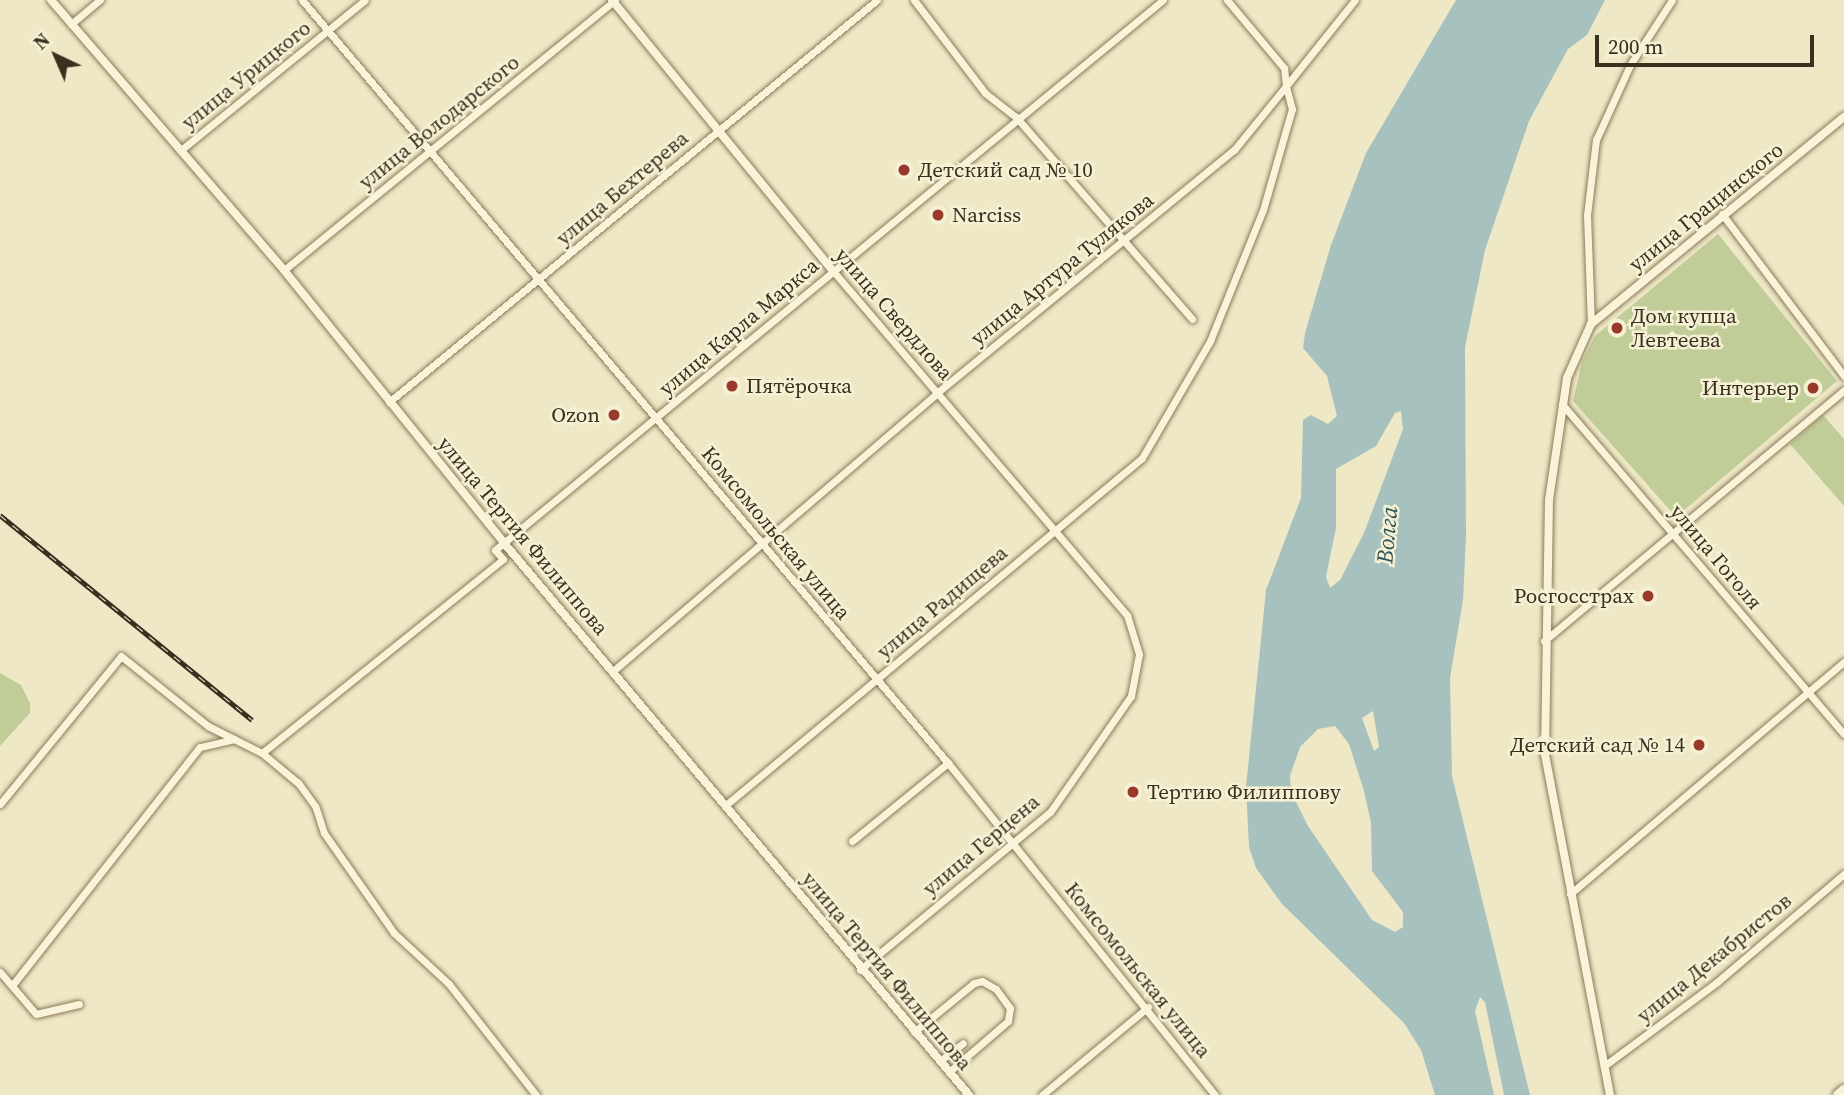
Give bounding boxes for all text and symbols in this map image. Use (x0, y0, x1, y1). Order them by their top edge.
street label: улица Урицкого (176, 15, 316, 135)
north arrow (21, 21, 91, 91)
scale bar (1599, 21, 1818, 65)
text: N (27, 27, 55, 55)
text: 200 m (1608, 32, 1663, 61)
street label: улица Володарского (354, 49, 524, 195)
street label: улица Бехтерева (551, 125, 693, 251)
street label: улица Грацинского (1624, 137, 1788, 277)
place label: Детский сад № 10 (918, 157, 1093, 183)
marker: Детский сад № 10 (896, 162, 912, 178)
street label: улица Артура Тулякова (965, 187, 1159, 351)
place label: Narciss (952, 202, 1021, 228)
marker: Narciss (930, 207, 946, 223)
street label: улица Свердлова (830, 243, 958, 385)
street label: улица Карла Маркса (654, 253, 824, 401)
place label: Дом купца Левтеева (1631, 303, 1737, 353)
marker: Дом купца Левтеева (1609, 320, 1625, 336)
place label: Пятёрочка (746, 373, 852, 399)
place label: Интерьер (1702, 375, 1799, 401)
marker: Пятёрочка (724, 378, 740, 394)
marker: Интерьер (1805, 380, 1821, 396)
place label: Ozon (551, 402, 600, 428)
marker: Ozon (606, 407, 622, 423)
street label: улица Тертия Филиппова (432, 431, 614, 641)
street label: Комсомольская улица (696, 441, 856, 625)
street label: улица Гоголя (1665, 499, 1767, 615)
water label: Волга (1371, 505, 1403, 565)
street label: улица Радищева (872, 540, 1012, 664)
place label: Росгосстрах (1514, 583, 1634, 609)
marker: Росгосстрах (1640, 588, 1656, 604)
place label: Детский сад № 14 (1510, 732, 1685, 758)
marker: Детский сад № 14 (1691, 737, 1707, 753)
place label: Тертию Филиппову (1147, 779, 1341, 805)
marker: Тертию Филиппову (1125, 784, 1141, 800)
street label: улица Герцена (917, 789, 1045, 901)
street label: улица Тертия Филиппова (796, 866, 978, 1076)
street label: Комсомольская улица (1059, 877, 1217, 1063)
street label: улица Декабристов (1632, 888, 1796, 1028)

